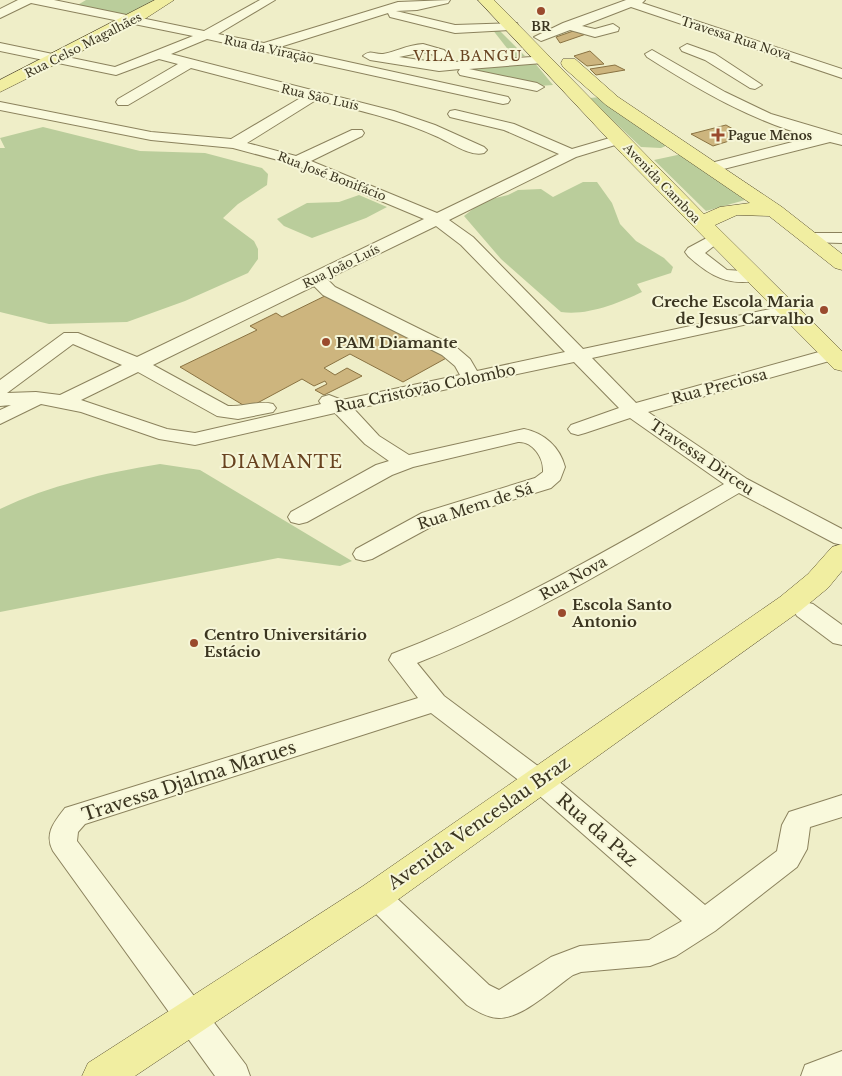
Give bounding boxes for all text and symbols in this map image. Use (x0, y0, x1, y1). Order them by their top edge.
marker: BR (535, 5, 547, 17)
street label: Rua Celso Magalhães (22, 9, 144, 81)
street label: Travessa Rua Nova (679, 13, 793, 63)
place label: BR (531, 19, 552, 34)
street label: Rua da Viração (223, 32, 316, 66)
district label: VILA BANGU (412, 47, 523, 65)
street label: Rua São Luís (280, 81, 360, 113)
place label: Pague Menos (728, 128, 813, 143)
marker: Pague Menos (712, 129, 724, 141)
street label: Avenida Camboa (620, 140, 704, 226)
street label: Rua José Bonifácio (276, 148, 388, 204)
street label: Rua João Luís (300, 241, 382, 291)
place label: Creche Escola Maria de Jesus Carvalho (652, 292, 814, 328)
marker: Creche Escola Maria de Jesus Carvalho (818, 304, 830, 316)
place label: PAM Diamante (336, 333, 458, 352)
marker: PAM Diamante (320, 336, 332, 348)
street label: Rua Cristóvão Colombo (333, 360, 517, 416)
street label: Rua Preciosa (669, 364, 770, 408)
street label: Travessa Dirceu (646, 415, 758, 499)
district label: DIAMANTE (221, 451, 343, 473)
street label: Rua Mem de Sá (415, 478, 536, 534)
street label: Rua Nova (536, 551, 611, 604)
place label: Escola Santo Antonio (571, 595, 672, 631)
marker: Escola Santo Antonio (556, 607, 568, 619)
place label: Centro Universitário Estácio (204, 625, 367, 661)
marker: Centro Universitário Estácio (188, 637, 200, 649)
street label: Travessa Djalma Marues (79, 736, 299, 826)
street label: Avenida Venceslau Braz (383, 752, 574, 895)
street label: Rua da Paz (552, 789, 642, 871)

